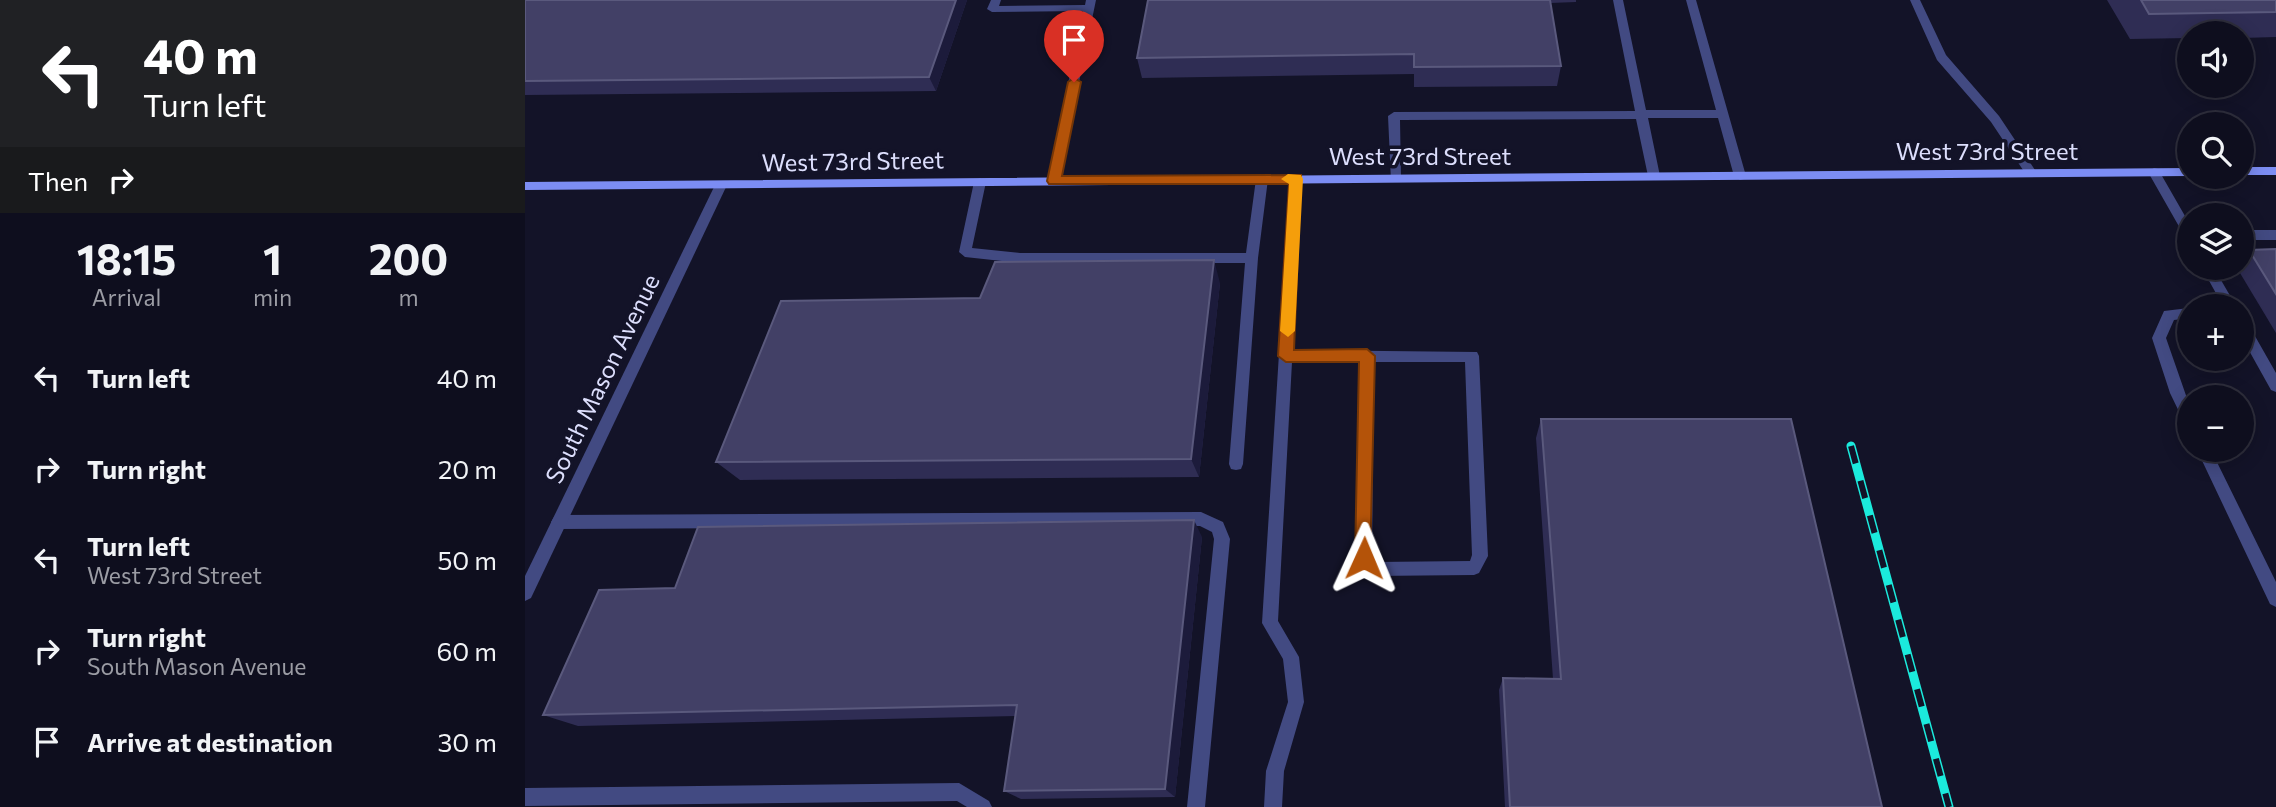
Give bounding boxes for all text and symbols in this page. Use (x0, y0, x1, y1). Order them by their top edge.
pin (1044, 10, 1104, 82)
icon: arrive (1055, 21, 1093, 59)
map controls (2177, 21, 2254, 462)
button: sound (2177, 21, 2254, 98)
text: 40 m (143, 24, 258, 84)
icon: left (28, 28, 119, 119)
text: Turn left (143, 84, 267, 124)
button: search (2177, 112, 2254, 189)
street label: West 73rd Street (1896, 136, 2078, 165)
street label: West 73rd Street (1329, 141, 1511, 170)
street label: West 73rd Street (761, 144, 945, 177)
icon: right (102, 161, 140, 199)
text: Then (28, 165, 88, 196)
button: layers (2177, 203, 2254, 280)
text: 18:15 (77, 232, 176, 284)
text: 1 (263, 232, 282, 284)
text: 200 (369, 232, 448, 284)
street label: South Mason Avenue (538, 269, 665, 488)
text: Arrival (92, 283, 161, 311)
text: min (253, 283, 292, 311)
text: m (399, 283, 419, 311)
button: + (2177, 294, 2254, 371)
icon: left (28, 359, 66, 397)
text: Turn left (87, 362, 190, 393)
text: 40 m (437, 362, 497, 393)
button: − (2177, 385, 2254, 462)
icon: right (28, 450, 66, 488)
text: Turn right (87, 453, 206, 484)
text: 20 m (438, 453, 497, 484)
position arrow (1327, 521, 1401, 595)
text: Turn left (87, 530, 190, 561)
icon: left (28, 541, 66, 579)
text: 50 m (437, 544, 497, 575)
text: West 73rd Street (87, 561, 262, 589)
text: Turn right (87, 621, 206, 652)
icon: right (28, 632, 66, 670)
text: 60 m (437, 635, 497, 666)
text: South Mason Avenue (87, 652, 306, 680)
icon: arrive (28, 723, 66, 761)
text: Arrive at destination (87, 726, 333, 757)
text: 30 m (438, 726, 497, 757)

